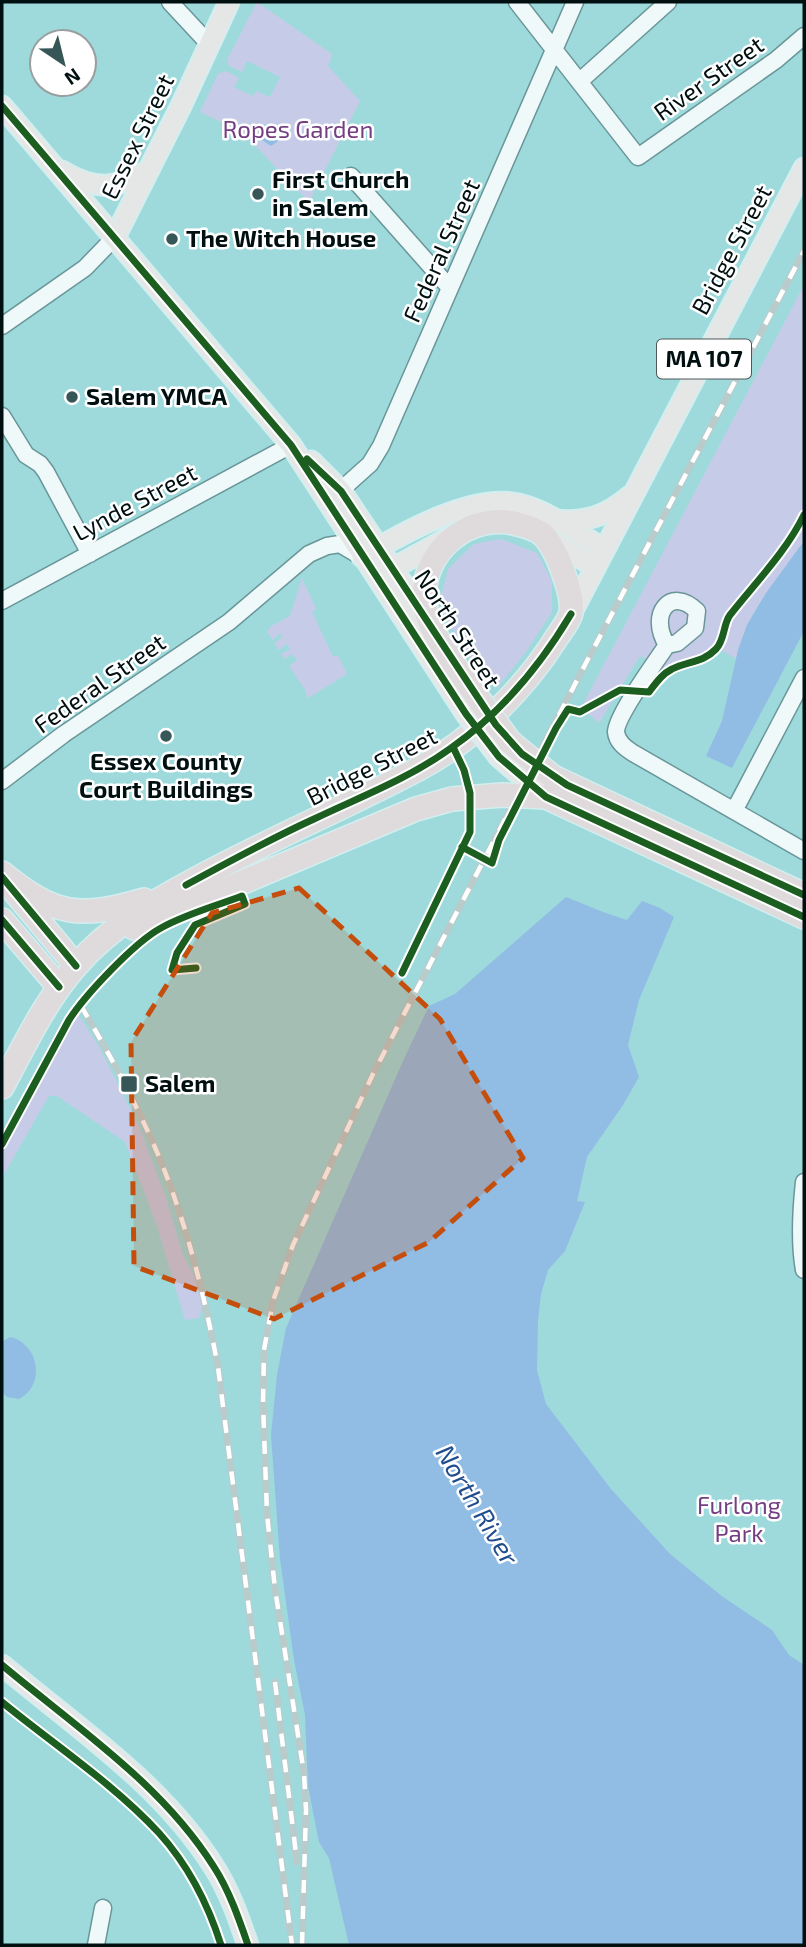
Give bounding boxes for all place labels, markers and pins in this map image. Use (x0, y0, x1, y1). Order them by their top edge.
place label: First Church in Salem (272, 164, 409, 221)
marker: First Church in Salem (250, 186, 266, 202)
place label: The Witch House (186, 223, 376, 252)
marker: The Witch House (164, 231, 180, 247)
place label: Salem YMCA (86, 381, 227, 410)
marker: Salem YMCA (64, 389, 80, 405)
marker: Essex County Court Buildings (158, 728, 174, 744)
place label: Essex County Court Buildings (79, 746, 253, 803)
place label: Salem (145, 1068, 215, 1097)
marker: Salem (119, 1074, 139, 1094)

